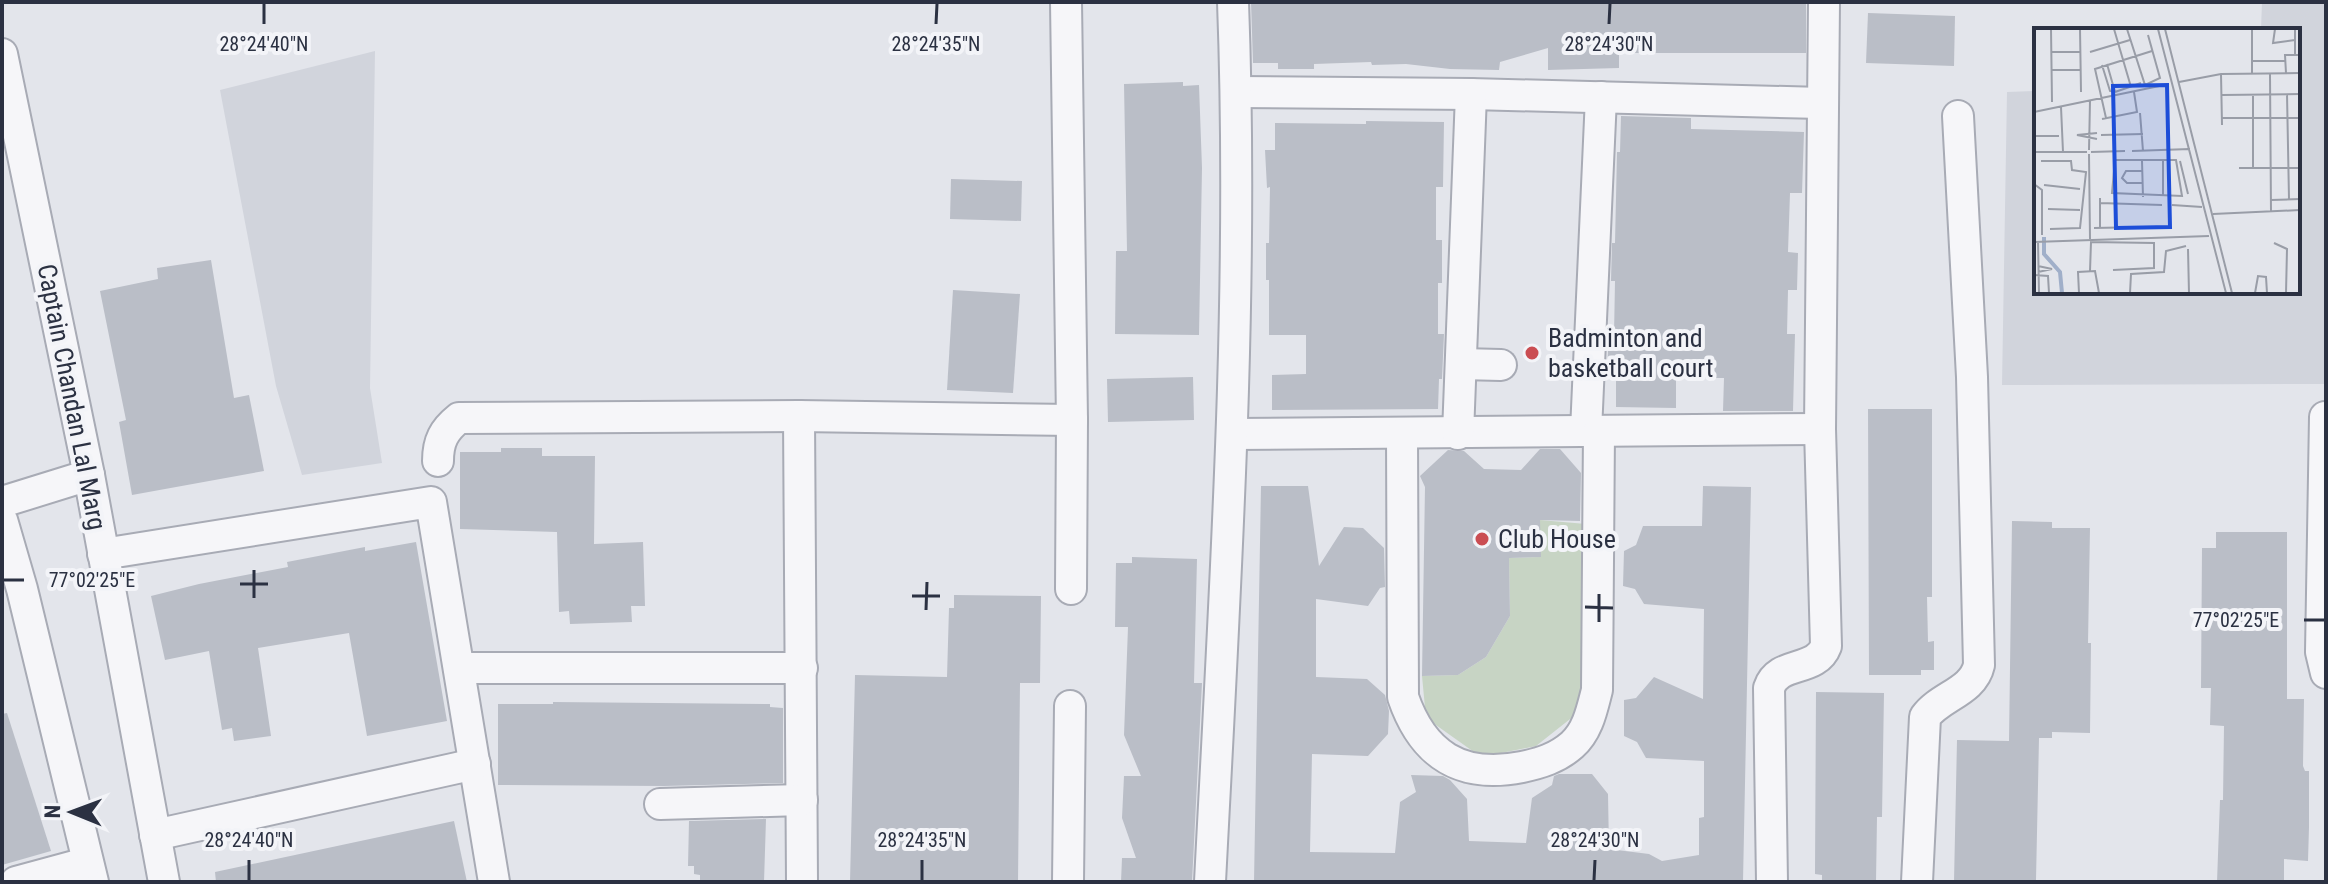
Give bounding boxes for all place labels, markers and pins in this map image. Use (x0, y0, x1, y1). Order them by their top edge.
place label: Badminton and basketball court (1548, 323, 1714, 383)
marker: Badminton and basketball court (1523, 344, 1541, 362)
place label: Club House (1498, 524, 1616, 554)
marker: Club House (1473, 530, 1491, 548)

